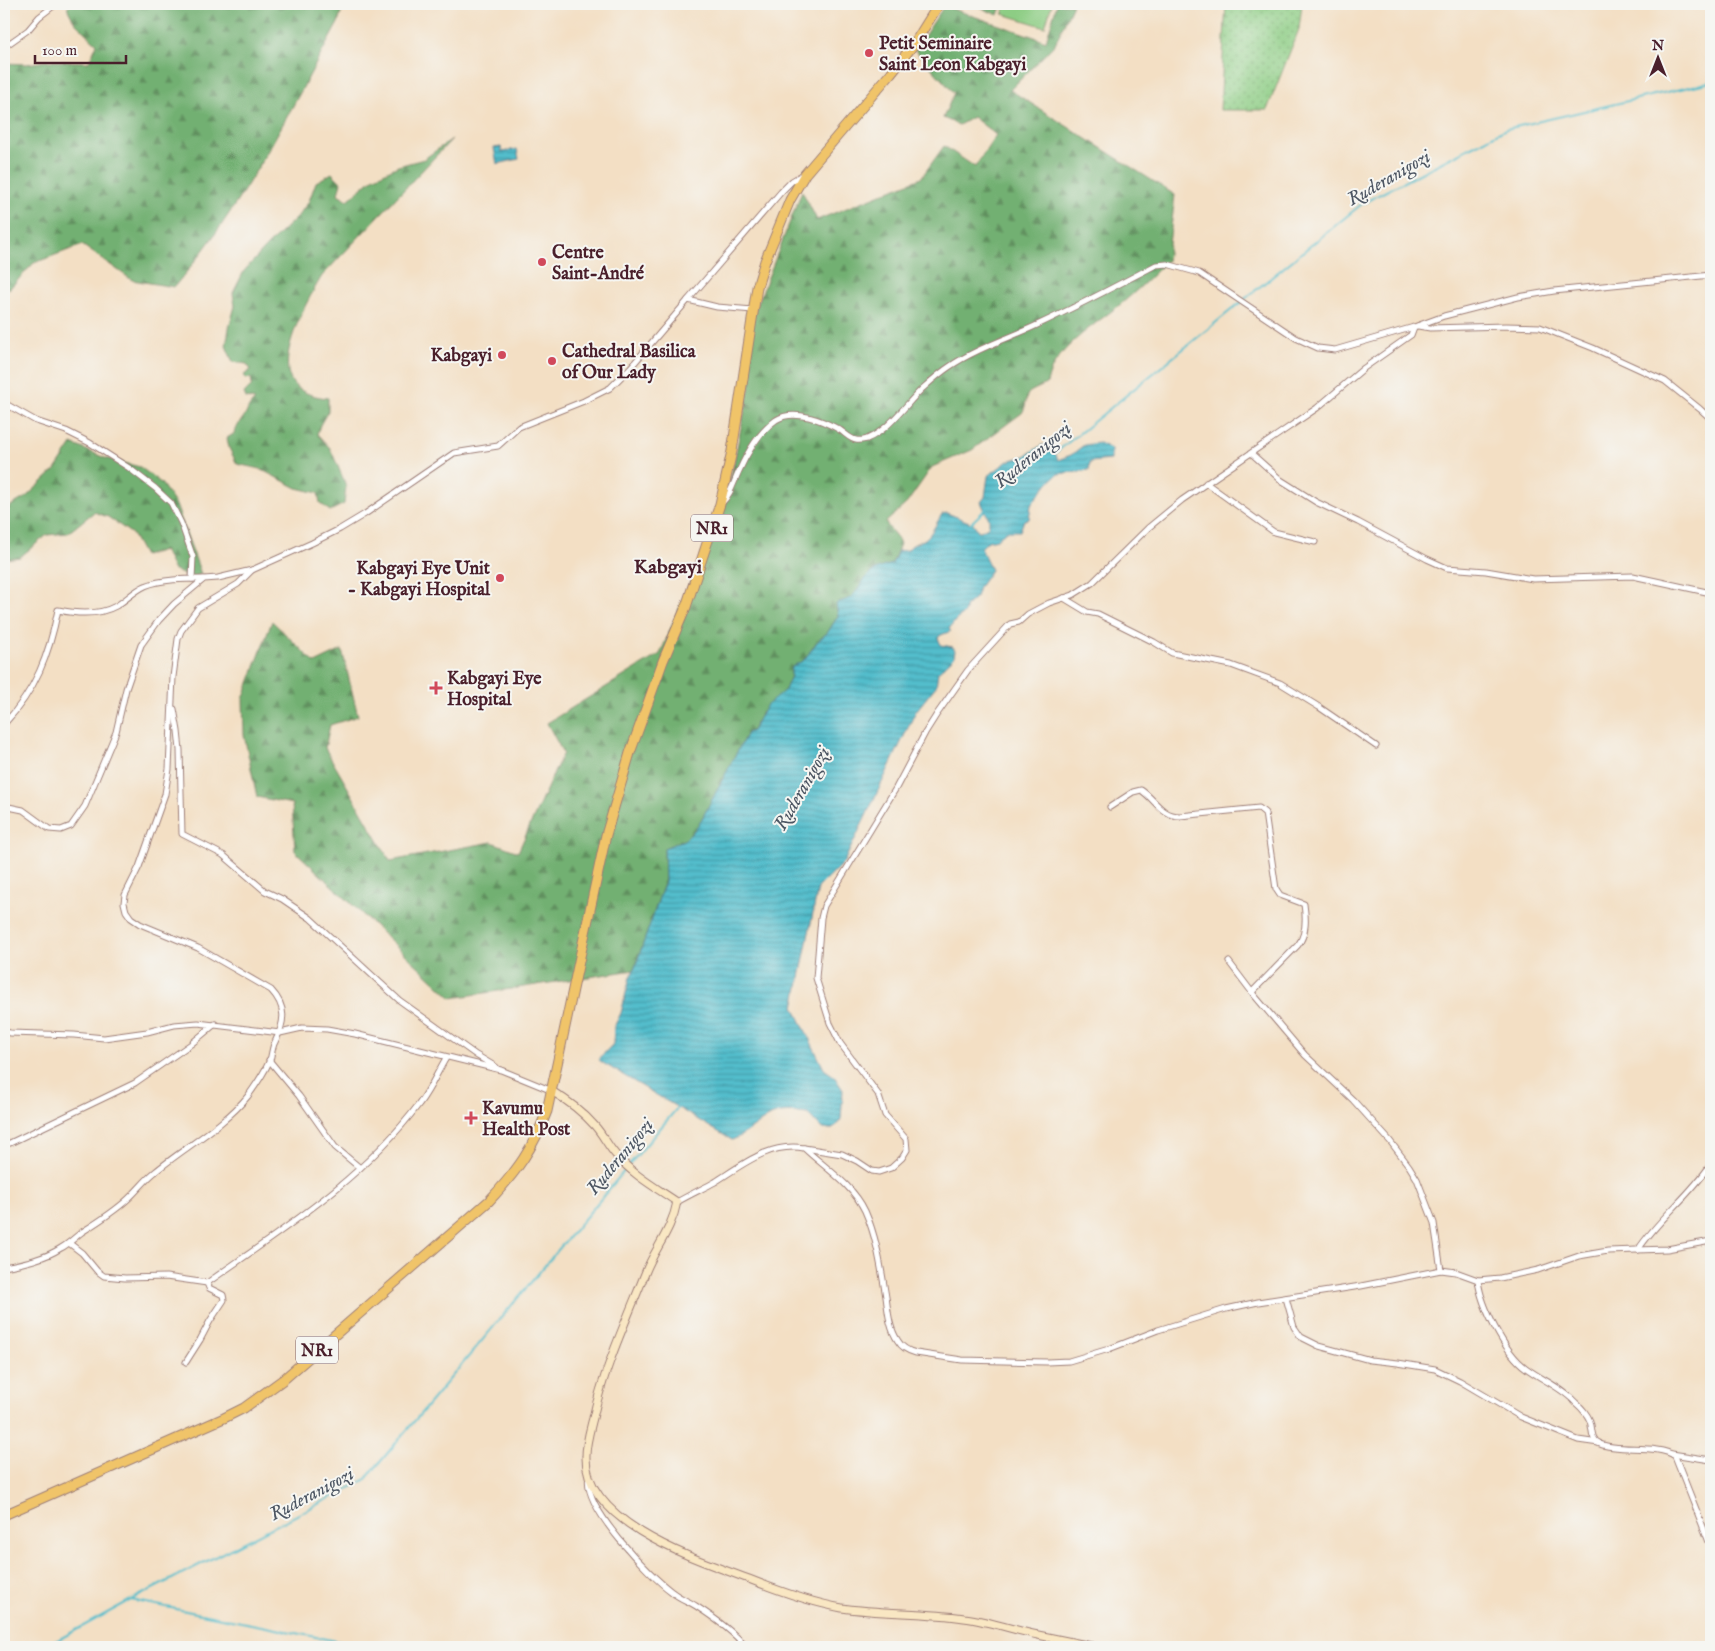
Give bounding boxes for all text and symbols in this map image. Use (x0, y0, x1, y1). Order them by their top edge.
scale bar (35, 32, 126, 64)
north arrow (1632, 32, 1682, 82)
place label: Petit Seminaire Saint Leon Kabgayi (879, 33, 1026, 77)
text: N (1651, 37, 1664, 55)
text: 100 m (42, 41, 78, 60)
marker: Petit Seminaire Saint Leon Kabgayi (863, 47, 875, 59)
water label: Ruderanigozi (1343, 145, 1436, 212)
place label: Centre Saint-André (552, 242, 645, 286)
marker: Centre Saint-André (536, 256, 548, 268)
place label: Cathedral Basilica of Our Lady (562, 341, 697, 385)
place label: Kabgayi (431, 345, 492, 368)
marker: Kabgayi (496, 349, 508, 361)
marker: Cathedral Basilica of Our Lady (546, 355, 558, 367)
water label: Ruderanigozi (990, 416, 1078, 494)
road number: NR1 (691, 514, 733, 542)
district label: Kabgayi (634, 555, 703, 580)
place label: Kabgayi Eye Unit - Kabgayi Hospital (348, 558, 491, 602)
marker: Kabgayi Eye Unit - Kabgayi Hospital (494, 572, 506, 584)
place label: Kabgayi Eye Hospital (447, 668, 542, 712)
marker: Kabgayi Eye Hospital (429, 681, 443, 695)
water label: Ruderanigozi (769, 742, 837, 835)
place label: Kavumu Health Post (482, 1098, 571, 1142)
marker: Kavumu Health Post (464, 1111, 478, 1125)
water label: Ruderanigozi (582, 1113, 660, 1200)
road number: NR1 (296, 1336, 338, 1364)
water label: Ruderanigozi (266, 1462, 360, 1527)

